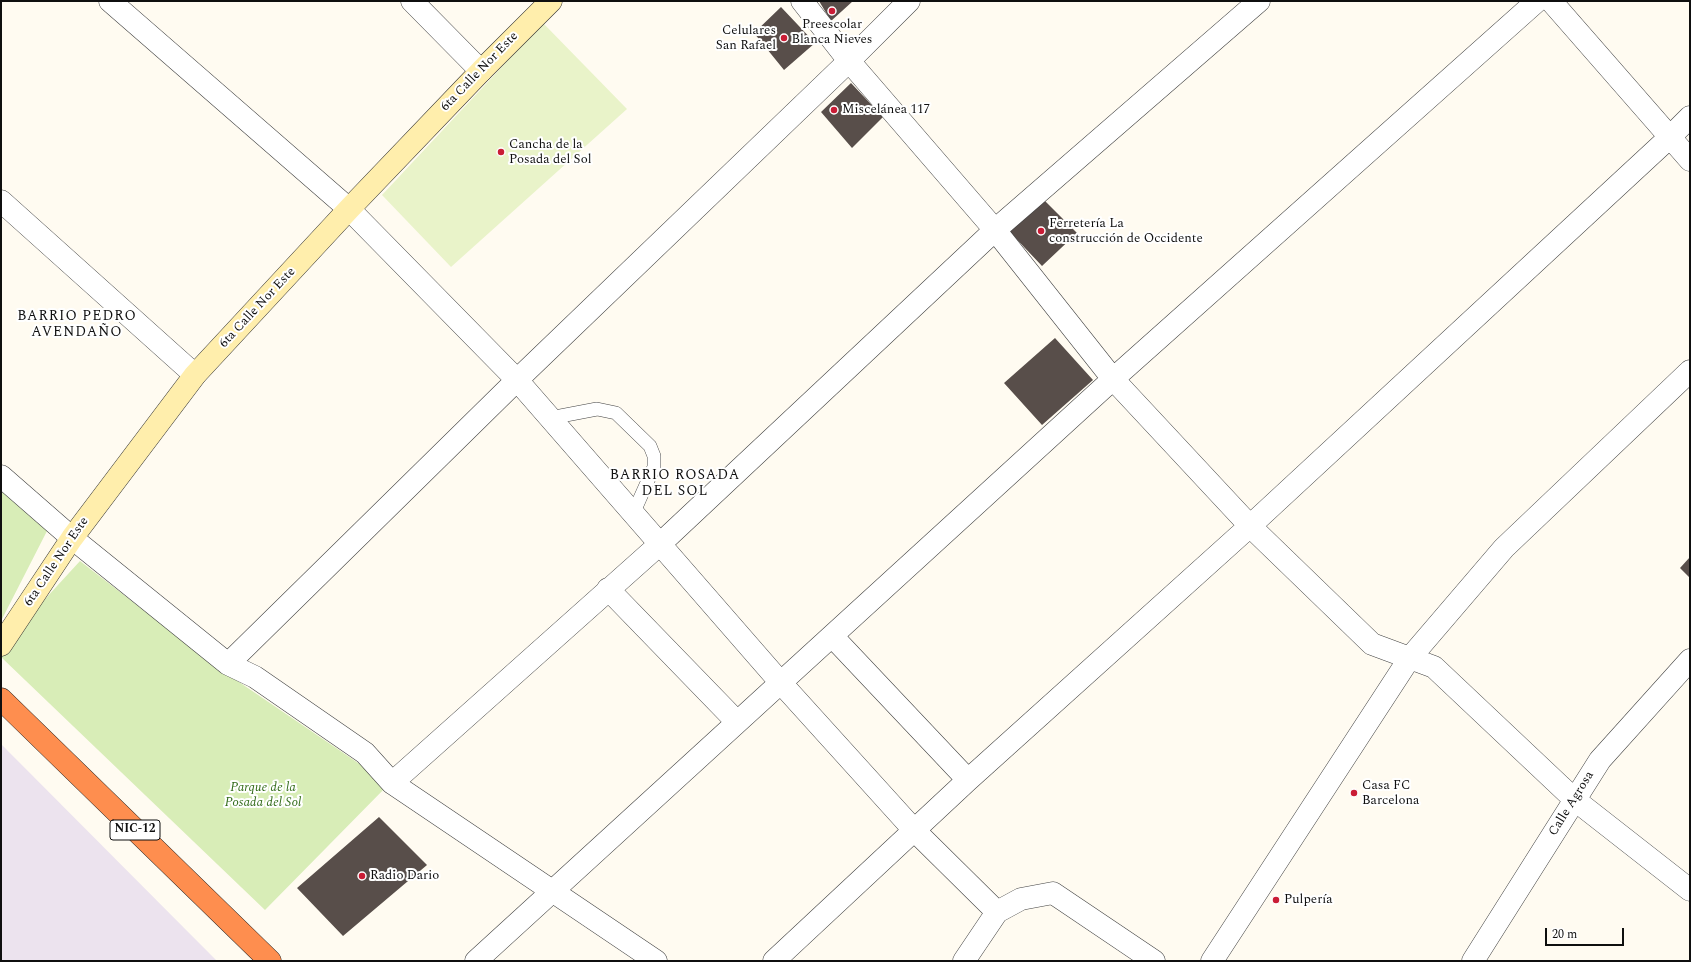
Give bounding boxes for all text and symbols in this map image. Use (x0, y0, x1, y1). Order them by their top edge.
marker: Preescolar Blanca Nieves (827, 6, 837, 16)
place label: Preescolar Blanca Nieves (792, 17, 872, 48)
place label: Celulares San Rafael (716, 23, 776, 54)
street label: 6ta Calle Nor Este (438, 29, 522, 115)
marker: Celulares San Rafael (779, 33, 789, 43)
place label: Miscelánea 117 (842, 102, 930, 118)
marker: Miscelánea 117 (829, 105, 839, 115)
place label: Cancha de la Posada del Sol (509, 137, 592, 168)
marker: Cancha de la Posada del Sol (496, 147, 506, 157)
place label: Ferretería La construcción de Occidente (1049, 216, 1203, 247)
marker: Ferretería La construcción de Occidente (1036, 226, 1046, 236)
street label: 6ta Calle Nor Este (217, 265, 299, 351)
district label: BARRIO PEDRO AVENDAÑO (17, 309, 137, 342)
district label: BARRIO ROSADA DEL SOL (610, 468, 740, 500)
street label: 6ta Calle Nor Este (21, 514, 93, 610)
street label: Calle Agrosa (1546, 769, 1598, 839)
place label: Casa FC Barcelona (1362, 778, 1419, 809)
park label: Parque de la Posada del Sol (225, 780, 301, 811)
marker: Casa FC Barcelona (1349, 788, 1359, 798)
road number: NIC-12 (110, 820, 160, 840)
place label: Radio Dario (370, 868, 439, 884)
marker: Radio Dario (357, 871, 367, 881)
place label: Pulpería (1284, 892, 1333, 908)
marker: Pulpería (1271, 895, 1281, 905)
scale bar (1547, 920, 1626, 946)
text: 20 m (1552, 925, 1577, 944)

